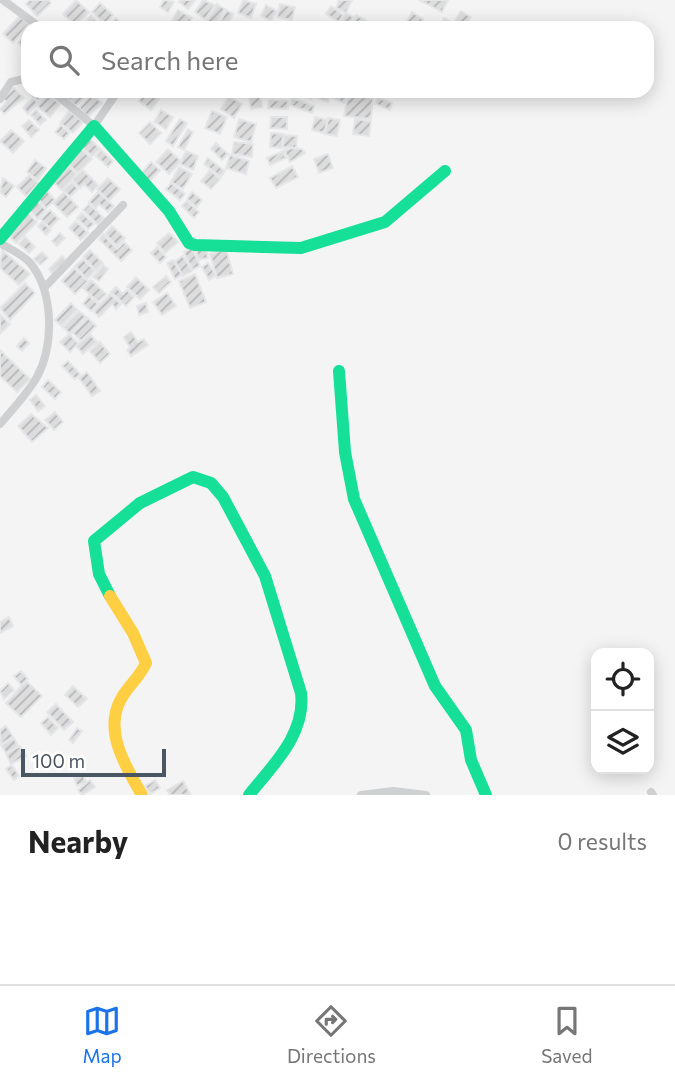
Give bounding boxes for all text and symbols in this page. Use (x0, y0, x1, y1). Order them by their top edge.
search box (21, 21, 654, 98)
icon: search (45, 41, 83, 79)
text: Search here (101, 44, 239, 75)
map controls (591, 648, 654, 774)
button: locate (591, 648, 654, 711)
button: layers (591, 711, 654, 774)
scale bar (21, 746, 166, 778)
text: 100 m (32, 749, 85, 772)
text: Nearby (28, 822, 128, 859)
text: 0 results (558, 827, 647, 855)
tab: Map (83, 1002, 122, 1067)
tab: Directions (287, 1002, 376, 1067)
tab: Saved (541, 1002, 592, 1067)

